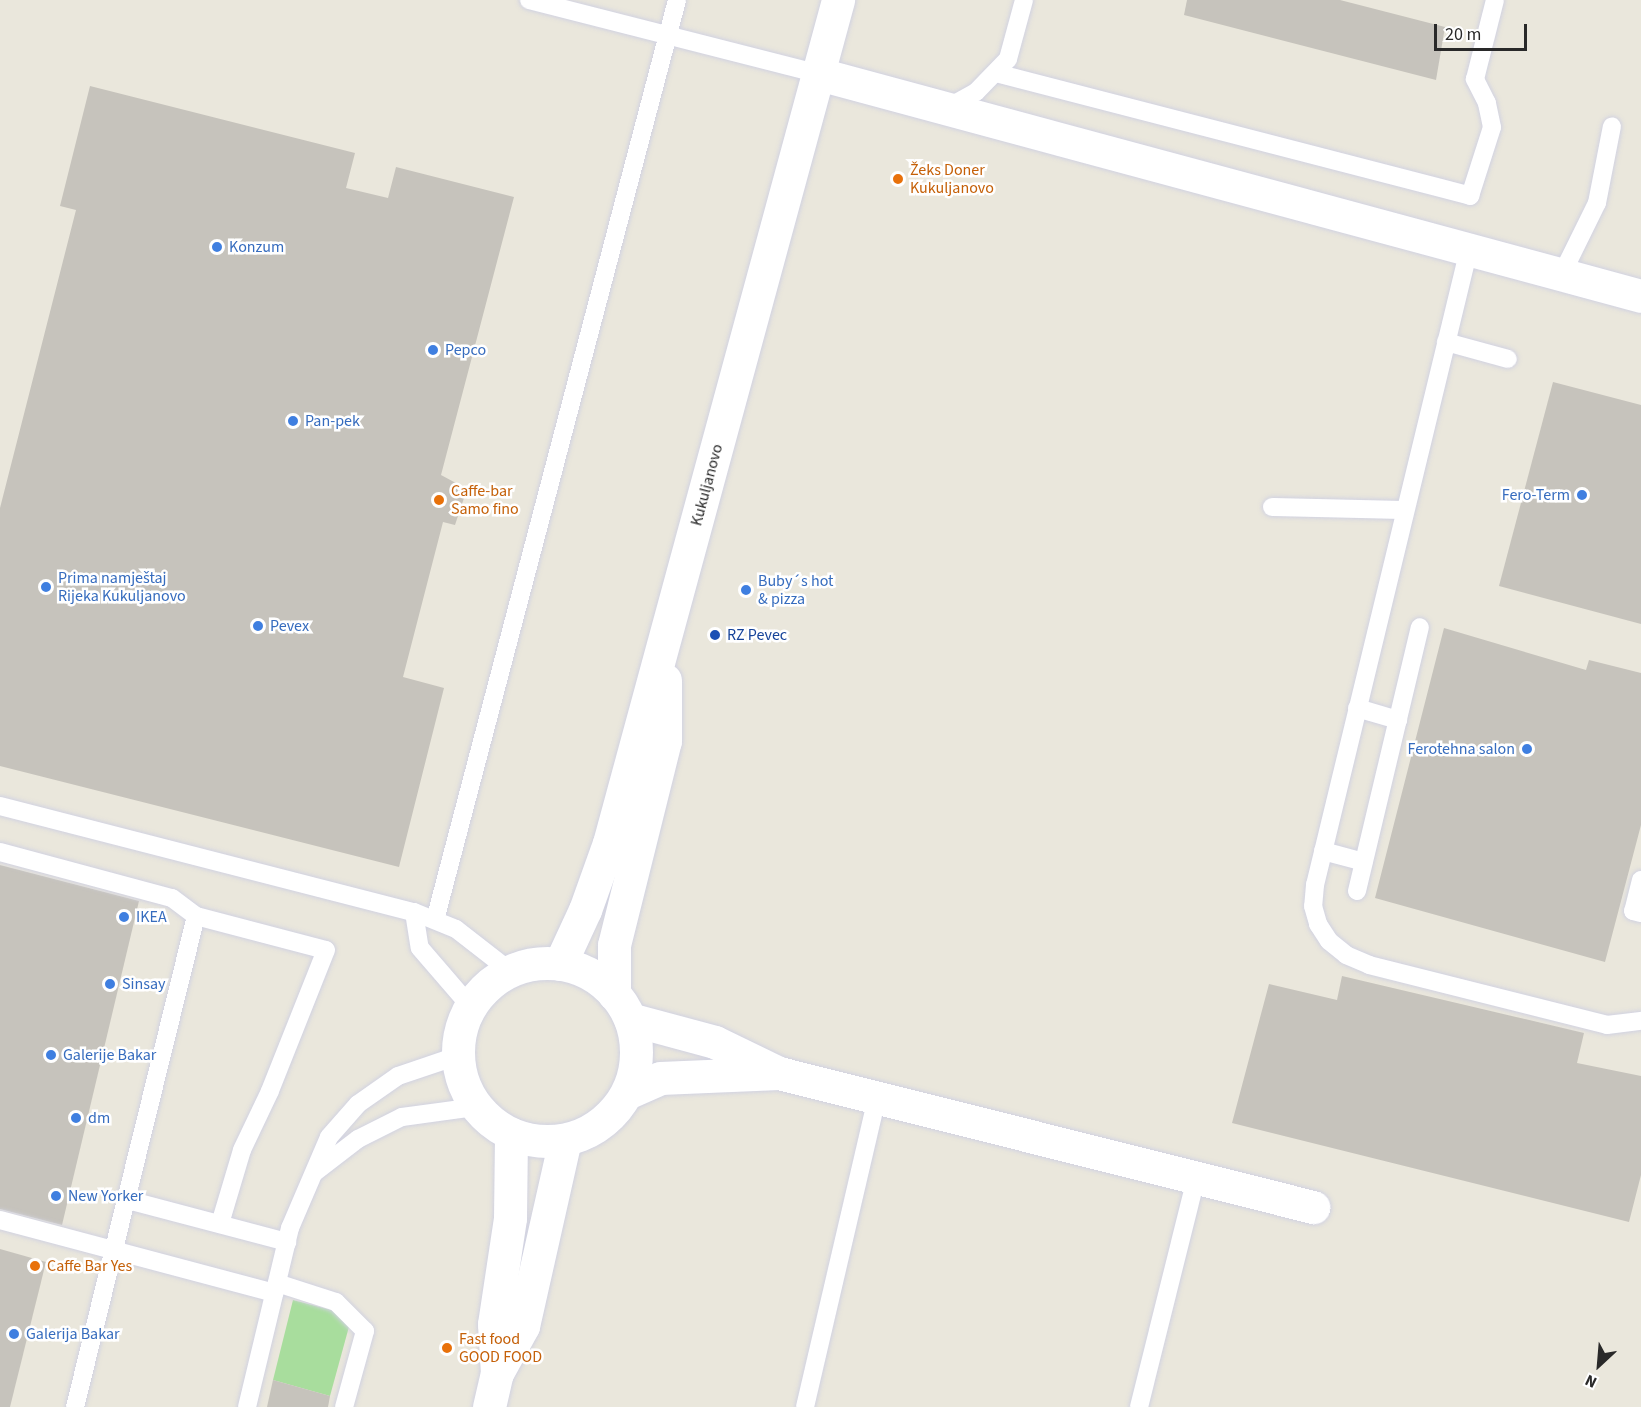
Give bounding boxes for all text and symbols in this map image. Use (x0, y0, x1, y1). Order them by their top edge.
scale bar (1437, 12, 1530, 50)
text: 20 m (1445, 22, 1481, 47)
place label: Žeks Doner Kukuljanovo (910, 160, 994, 198)
marker: Žeks Doner Kukuljanovo (891, 172, 905, 186)
place label: Konzum (229, 237, 284, 257)
marker: Konzum (210, 240, 224, 254)
place label: Pepco (445, 340, 486, 360)
marker: Pepco (426, 343, 440, 357)
place label: Pan-pek (305, 411, 360, 431)
marker: Pan-pek (286, 414, 300, 428)
street label: Kukuljanovo (687, 442, 727, 528)
place label: Caffe-bar Samo fino (451, 481, 519, 519)
place label: Fero-Term (1502, 485, 1570, 505)
marker: Fero-Term (1575, 488, 1589, 502)
marker: Caffe-bar Samo fino (432, 493, 446, 507)
place label: Prima namještaj Rijeka Kukuljanovo (58, 568, 186, 606)
place label: Buby´s hot & pizza (758, 571, 833, 609)
marker: Prima namještaj Rijeka Kukuljanovo (39, 580, 53, 594)
marker: Buby´s hot & pizza (739, 583, 753, 597)
place label: Pevex (270, 616, 309, 636)
marker: Pevex (251, 619, 265, 633)
place label: RZ Pevec (727, 625, 787, 645)
marker: RZ Pevec (708, 628, 722, 642)
place label: Ferotehna salon (1407, 739, 1515, 759)
marker: Ferotehna salon (1520, 742, 1534, 756)
place label: IKEA (136, 907, 167, 927)
marker: IKEA (117, 910, 131, 924)
place label: Sinsay (122, 974, 165, 994)
marker: Sinsay (103, 977, 117, 991)
place label: Galerije Bakar (63, 1045, 156, 1065)
marker: Galerije Bakar (44, 1048, 58, 1062)
place label: dm (88, 1108, 110, 1128)
marker: dm (69, 1111, 83, 1125)
place label: New Yorker (68, 1186, 143, 1206)
marker: New Yorker (49, 1189, 63, 1203)
place label: Caffe Bar Yes (47, 1256, 132, 1276)
marker: Caffe Bar Yes (28, 1259, 42, 1273)
place label: Galerija Bakar (26, 1324, 120, 1344)
marker: Galerija Bakar (7, 1327, 21, 1341)
place label: Fast food GOOD FOOD (459, 1329, 542, 1367)
north arrow (1569, 1335, 1629, 1395)
marker: Fast food GOOD FOOD (440, 1341, 454, 1355)
text: N (1582, 1369, 1601, 1393)

